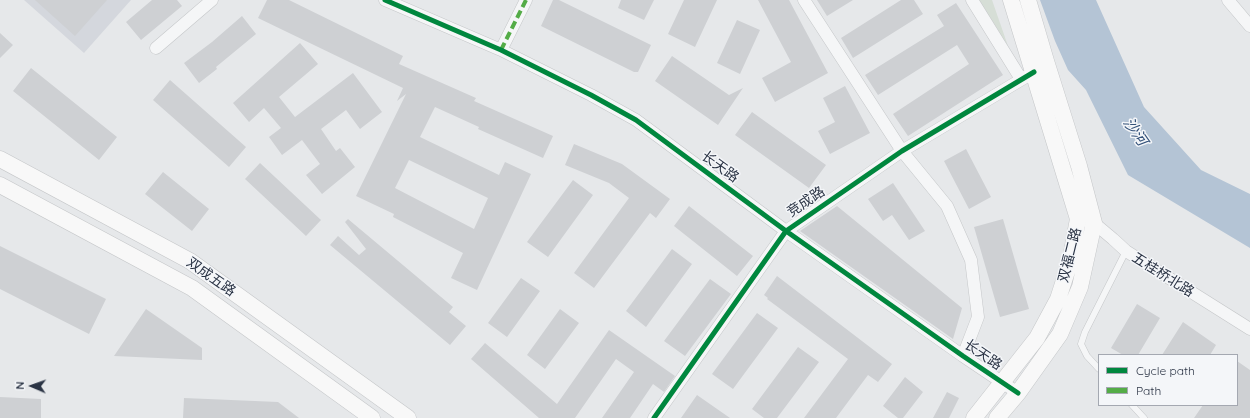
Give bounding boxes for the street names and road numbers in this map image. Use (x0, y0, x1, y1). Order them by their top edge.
street label: 长天路 (698, 148, 742, 186)
street label: 竞成路 (784, 183, 828, 221)
street label: 双福二路 (1055, 226, 1085, 284)
street label: 五桂桥北路 (1129, 249, 1197, 301)
street label: 双成五路 (183, 254, 239, 300)
street label: 长天路 (961, 336, 1005, 374)

